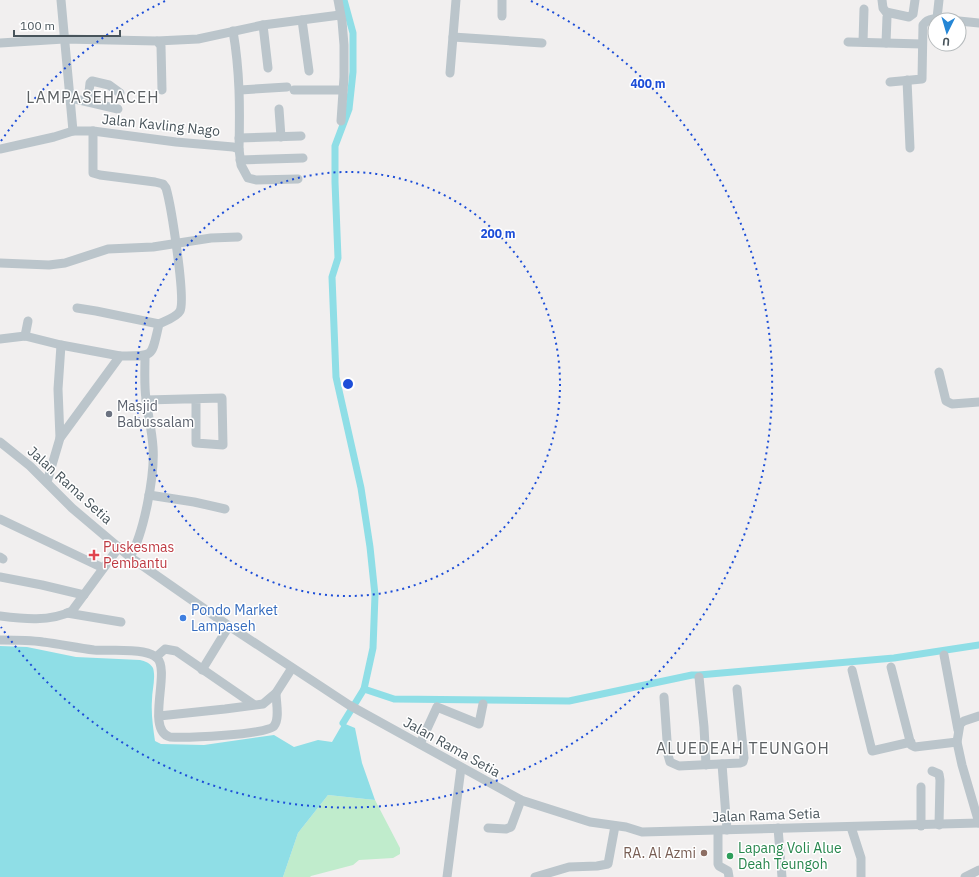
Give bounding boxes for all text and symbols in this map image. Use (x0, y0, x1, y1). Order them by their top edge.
scale bar (14, 12, 120, 38)
north arrow (927, 12, 967, 52)
text: 100 m (20, 18, 55, 33)
text: U (942, 35, 951, 49)
text: 400 m (630, 76, 666, 91)
district label: LAMPASEHACEH (26, 87, 160, 107)
street label: Jalan Kavling Nago (101, 110, 221, 140)
text: 200 m (480, 226, 516, 241)
centre of rings (341, 377, 355, 391)
place label: Masjid Babussalam (117, 397, 194, 431)
marker: Masjid Babussalam (104, 409, 114, 419)
street label: Jalan Rama Setia (24, 442, 117, 528)
place label: Puskesmas Pembantu (103, 538, 175, 572)
marker: Puskesmas Pembantu (88, 549, 100, 561)
place label: Pondo Market Lampaseh (191, 601, 278, 635)
marker: Pondo Market Lampaseh (178, 613, 188, 623)
street label: Jalan Rama Setia (400, 713, 504, 781)
district label: ALUEDEAH TEUNGOH (656, 738, 830, 758)
street label: Jalan Rama Setia (712, 804, 821, 826)
place label: Lapang Voli Alue Deah Teungoh (738, 839, 842, 873)
place label: RA. Al Azmi (623, 844, 696, 862)
marker: RA. Al Azmi (699, 848, 709, 858)
marker: Lapang Voli Alue Deah Teungoh (725, 851, 735, 861)

